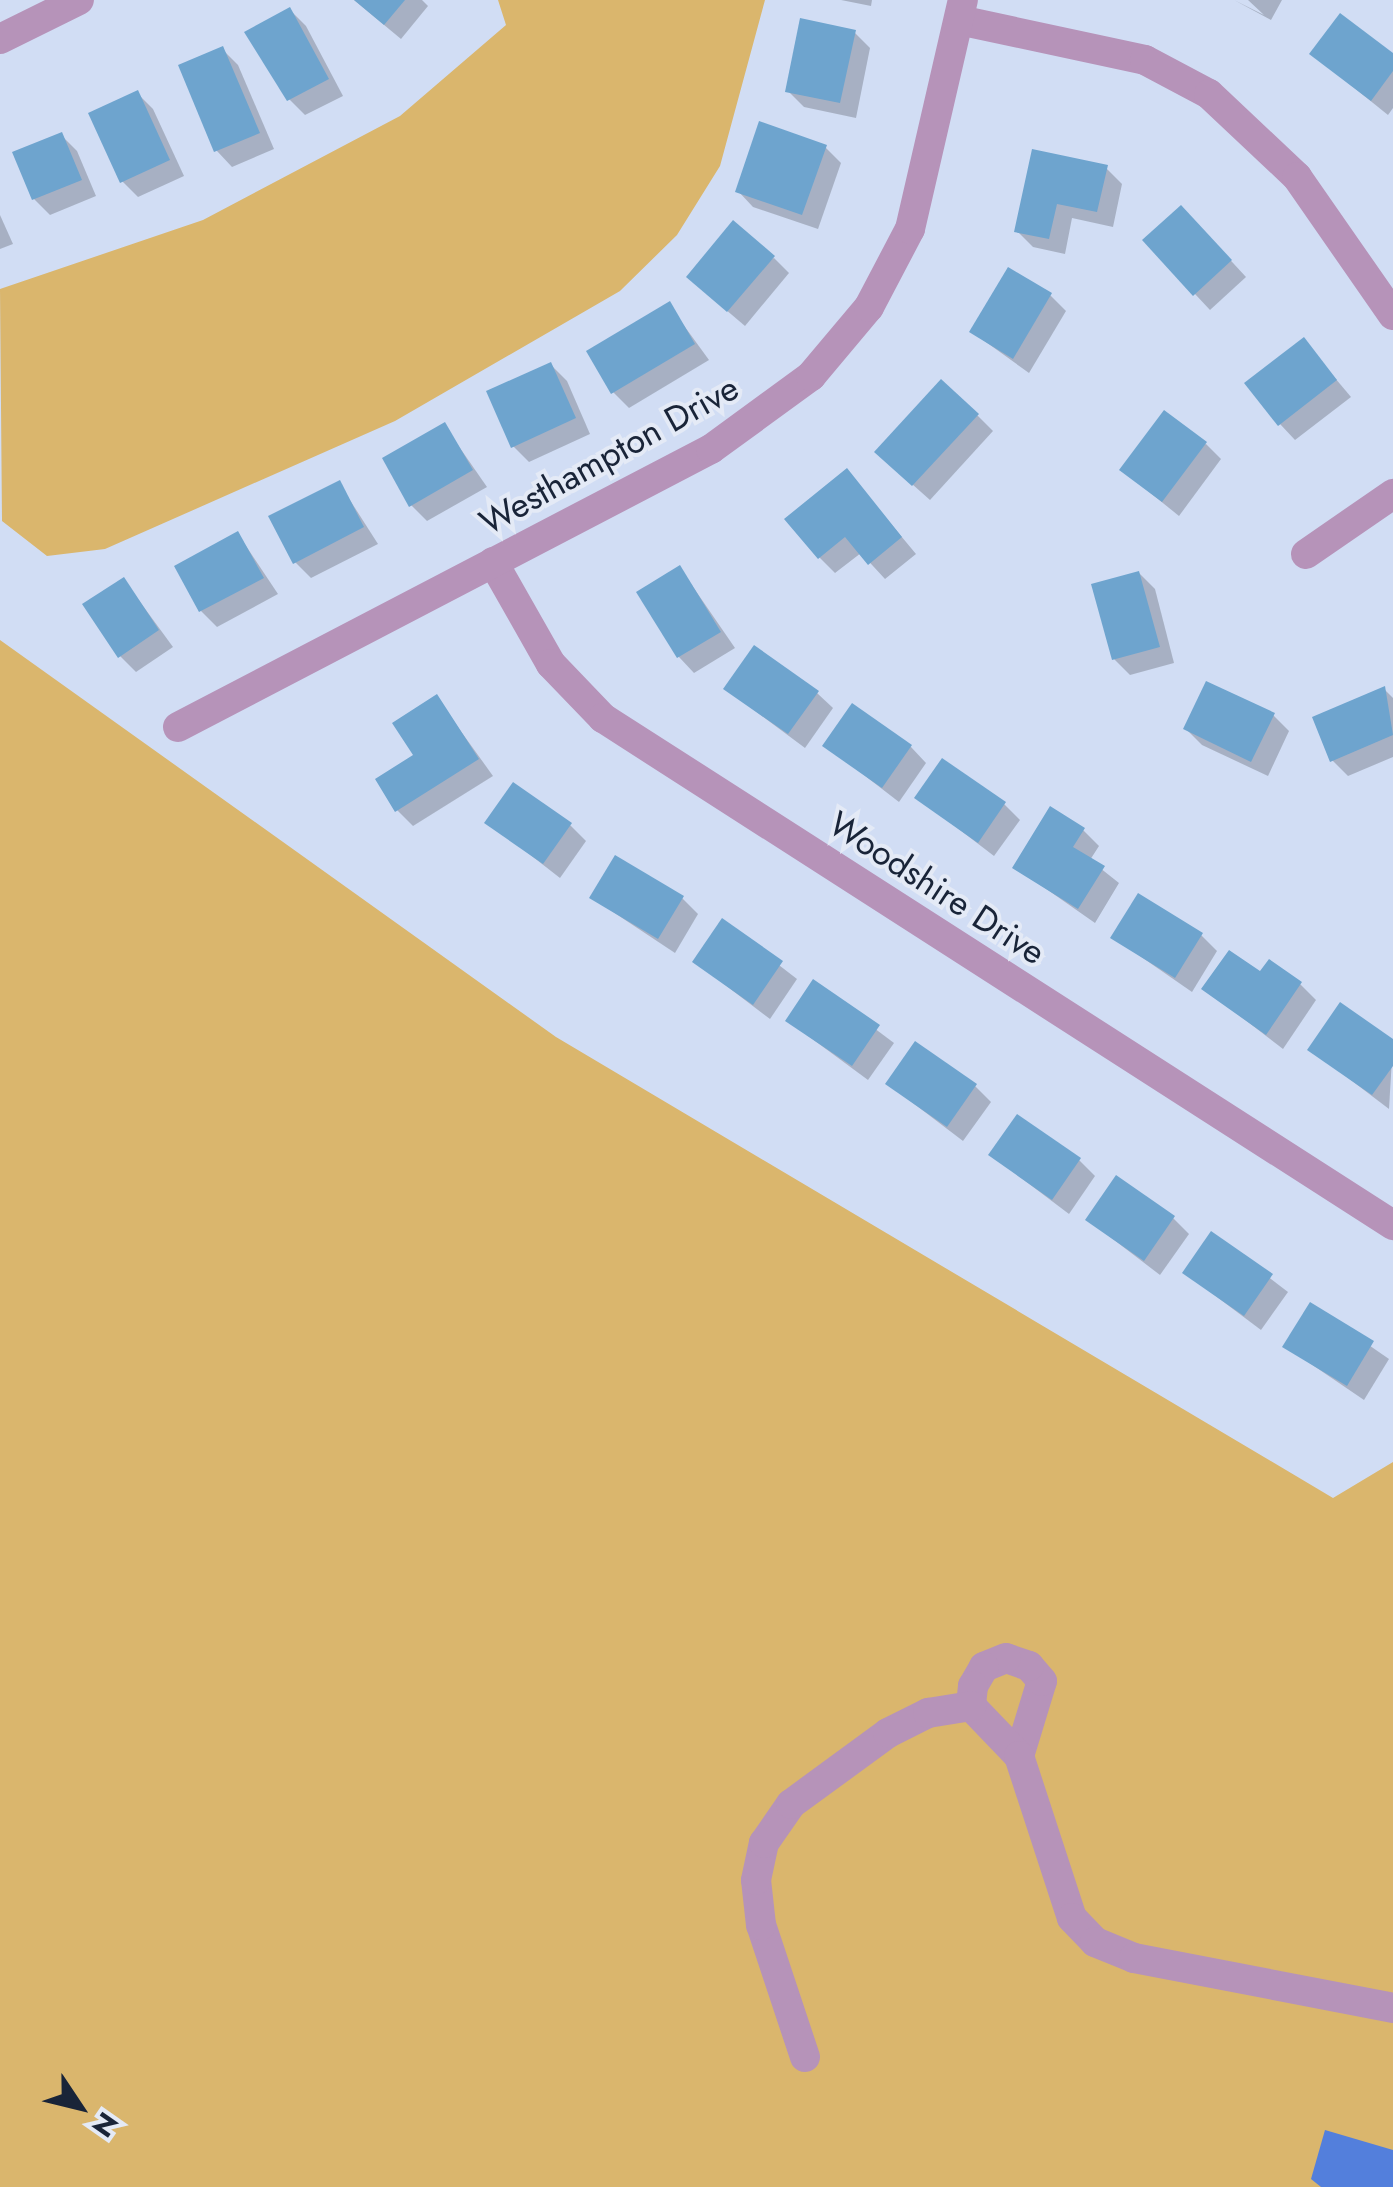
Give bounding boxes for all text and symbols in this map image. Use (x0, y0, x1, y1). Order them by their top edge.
street label: Westhampton Drive (472, 367, 746, 543)
street label: Woodshire Drive (821, 802, 1053, 974)
north arrow (30, 2057, 130, 2157)
text: N (82, 2104, 128, 2145)

